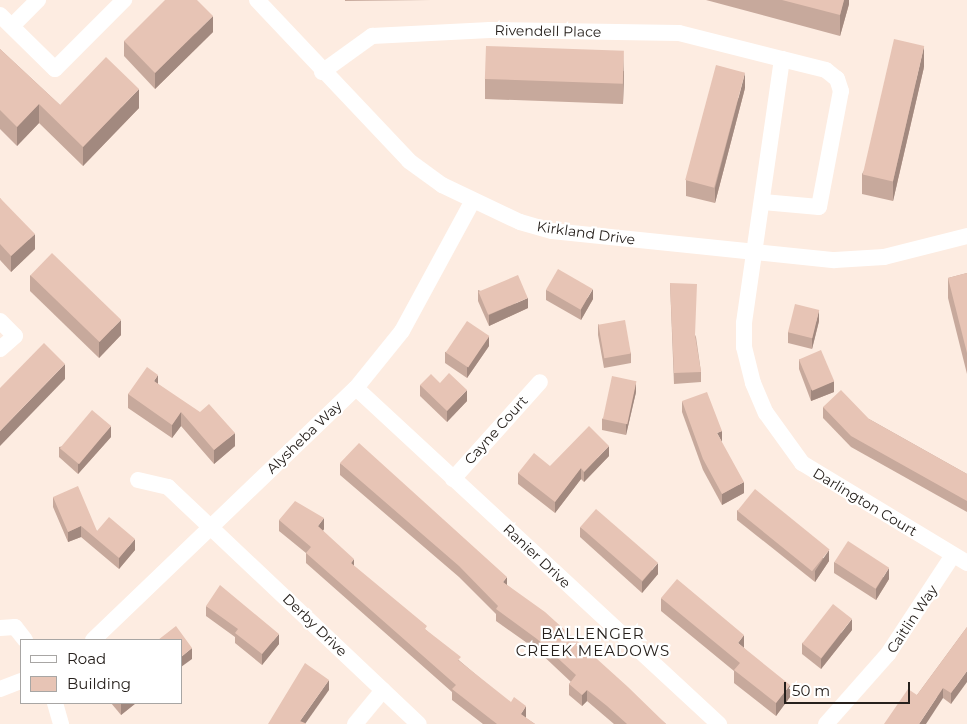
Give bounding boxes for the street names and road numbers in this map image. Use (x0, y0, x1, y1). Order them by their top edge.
street label: Rivendell Place (495, 22, 601, 40)
street label: Kirkland Drive (536, 218, 636, 248)
street label: Cayne Court (461, 392, 531, 468)
street label: Alysheba Way (263, 397, 345, 477)
street label: Darlington Court (810, 464, 920, 540)
street label: Ranier Drive (500, 521, 574, 591)
street label: Caitlin Way (883, 582, 941, 656)
street label: Derby Drive (279, 590, 351, 660)

